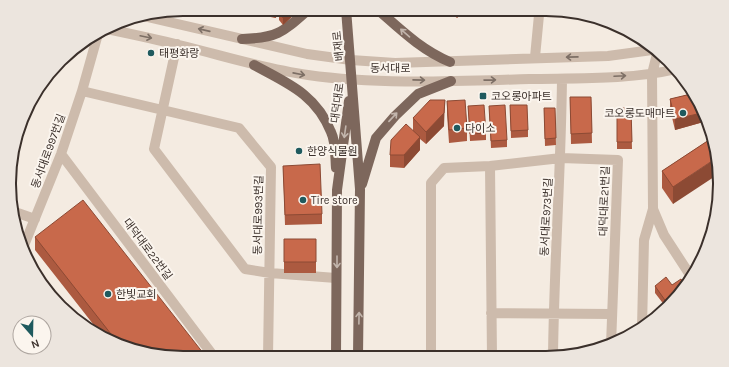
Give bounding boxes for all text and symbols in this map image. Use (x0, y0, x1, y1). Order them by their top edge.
one-way arrow (198, 26, 211, 33)
one-way arrow (400, 29, 410, 38)
street label: 배재로 (330, 30, 347, 62)
one-way arrow (139, 34, 152, 42)
place label: 태평화랑 (159, 47, 199, 60)
marker: 태평화랑 (146, 48, 156, 58)
one-way arrow (566, 53, 579, 61)
street label: 동서대로 (370, 62, 410, 75)
one-way arrow (292, 70, 305, 78)
one-way arrow (613, 72, 626, 80)
one-way arrow (412, 76, 425, 84)
one-way arrow (483, 76, 496, 84)
street label: 대덕대로 (328, 82, 347, 124)
place label: 코오롱아파트 (491, 90, 552, 103)
marker: 코오롱아파트 (478, 91, 488, 101)
place label: 코오롱도매마트 (604, 107, 675, 120)
marker: 코오롱도매마트 (678, 108, 688, 118)
street label: 동서대로997번길 (29, 112, 68, 190)
one-way arrow (389, 112, 398, 122)
place label: 다이소 (465, 122, 495, 135)
marker: 다이소 (452, 123, 462, 133)
one-way arrow (341, 125, 349, 138)
place label: 한양식물원 (307, 145, 358, 158)
marker: 한양식물원 (294, 146, 304, 156)
street label: 대덕대로21번길 (597, 165, 612, 237)
street label: 동서대로993번길 (251, 175, 266, 255)
street label: 동서대로973번길 (538, 177, 555, 257)
place label: Tire store (311, 194, 358, 207)
marker: Tire store (298, 195, 308, 205)
street label: 대덕대로22번길 (120, 216, 175, 283)
one-way arrow (333, 255, 340, 268)
place label: 한빛교회 (116, 288, 156, 301)
marker: 한빛교회 (103, 289, 113, 299)
one-way arrow (355, 312, 362, 325)
north arrow (12, 315, 52, 355)
text: N (29, 336, 41, 351)

